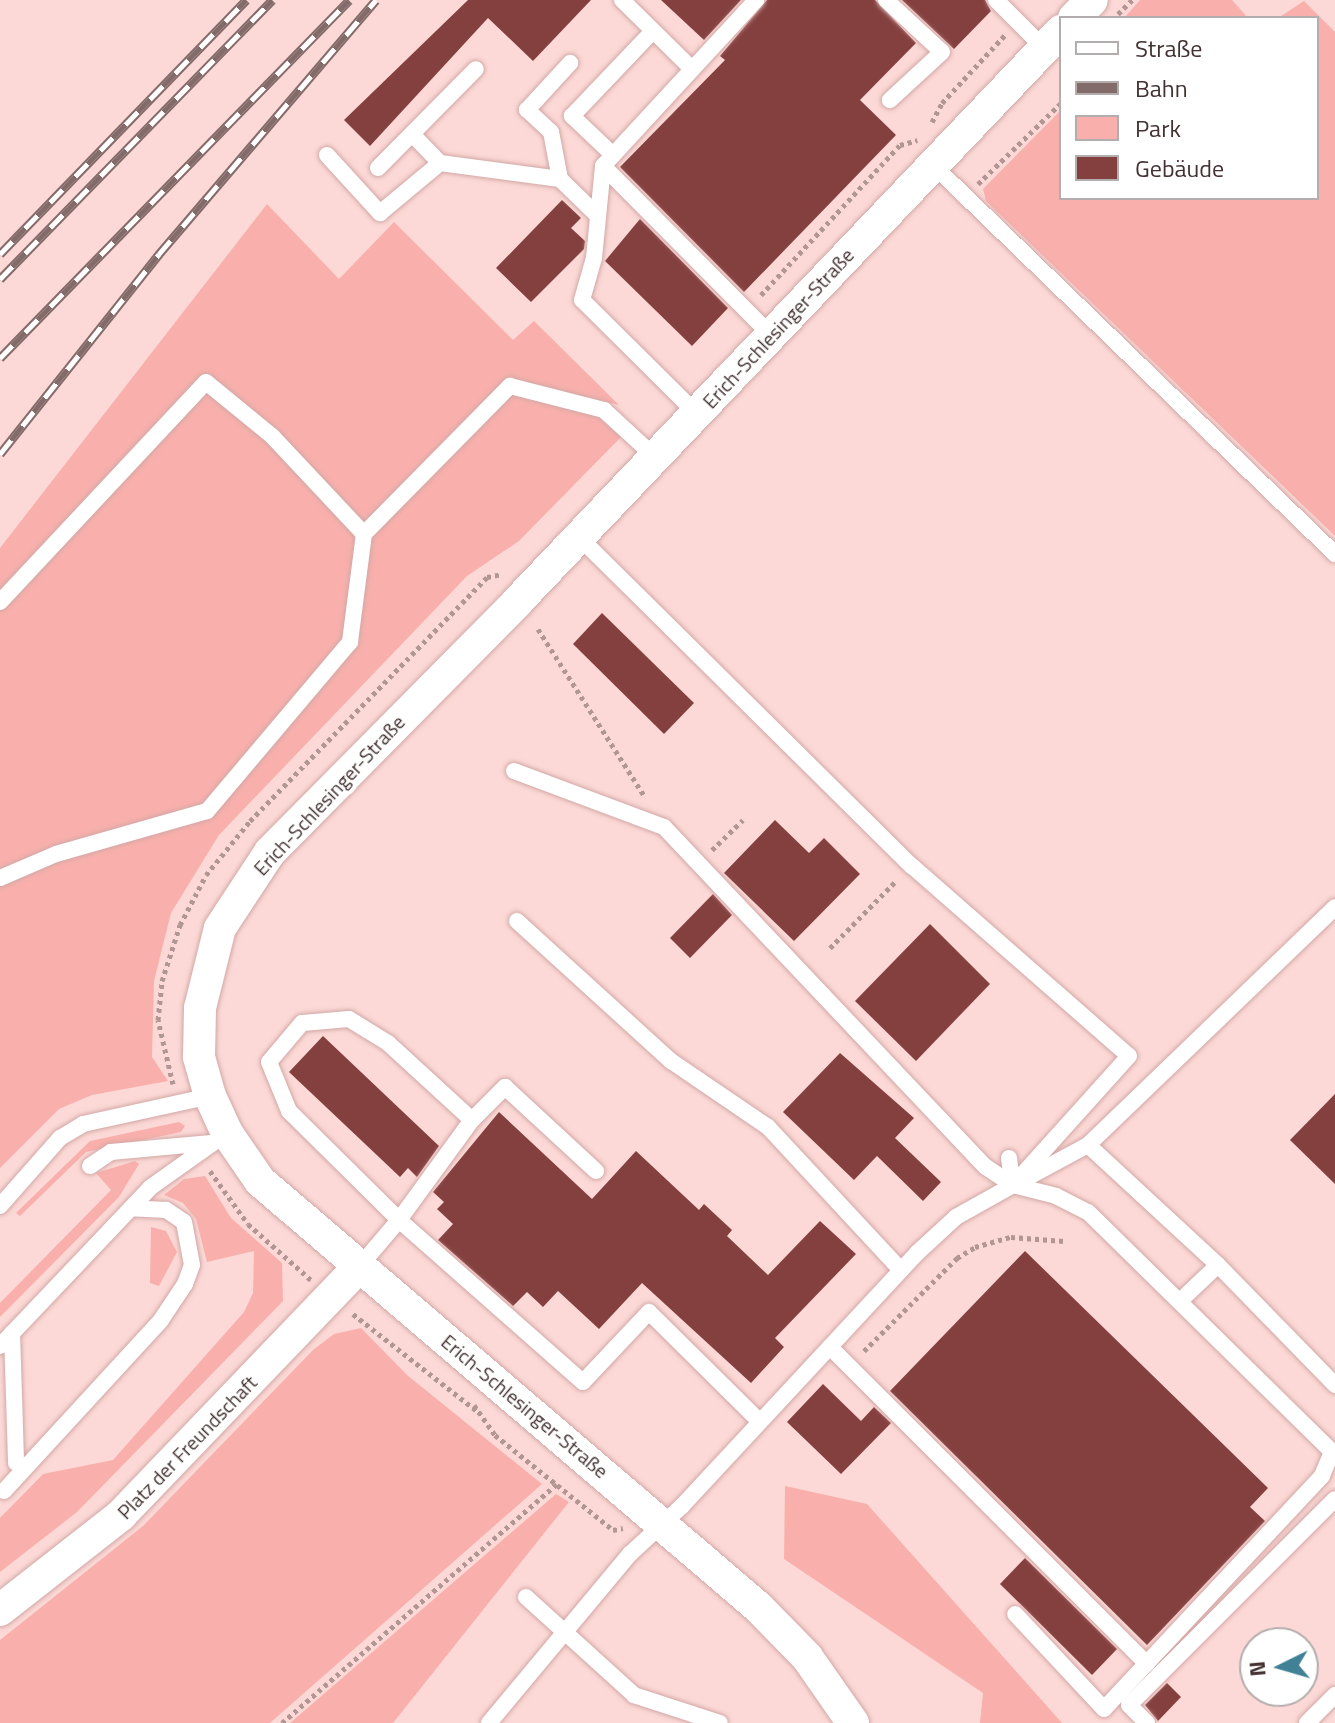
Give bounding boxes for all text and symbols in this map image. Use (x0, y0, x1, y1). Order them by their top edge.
legend (1059, 16, 1319, 200)
text: Straße (1135, 30, 1202, 66)
text: Bahn (1135, 70, 1188, 106)
text: Park (1135, 110, 1181, 146)
text: Gebäude (1135, 150, 1224, 186)
street label: Erich-Schlesinger-Straße (698, 243, 858, 413)
street label: Erich-Schlesinger-Straße (249, 710, 409, 880)
street label: Erich-Schlesinger-Straße (437, 1329, 613, 1483)
street label: Platz der Freundschaft (112, 1370, 262, 1524)
north arrow (1239, 1627, 1319, 1707)
text: N (1239, 1660, 1275, 1678)

